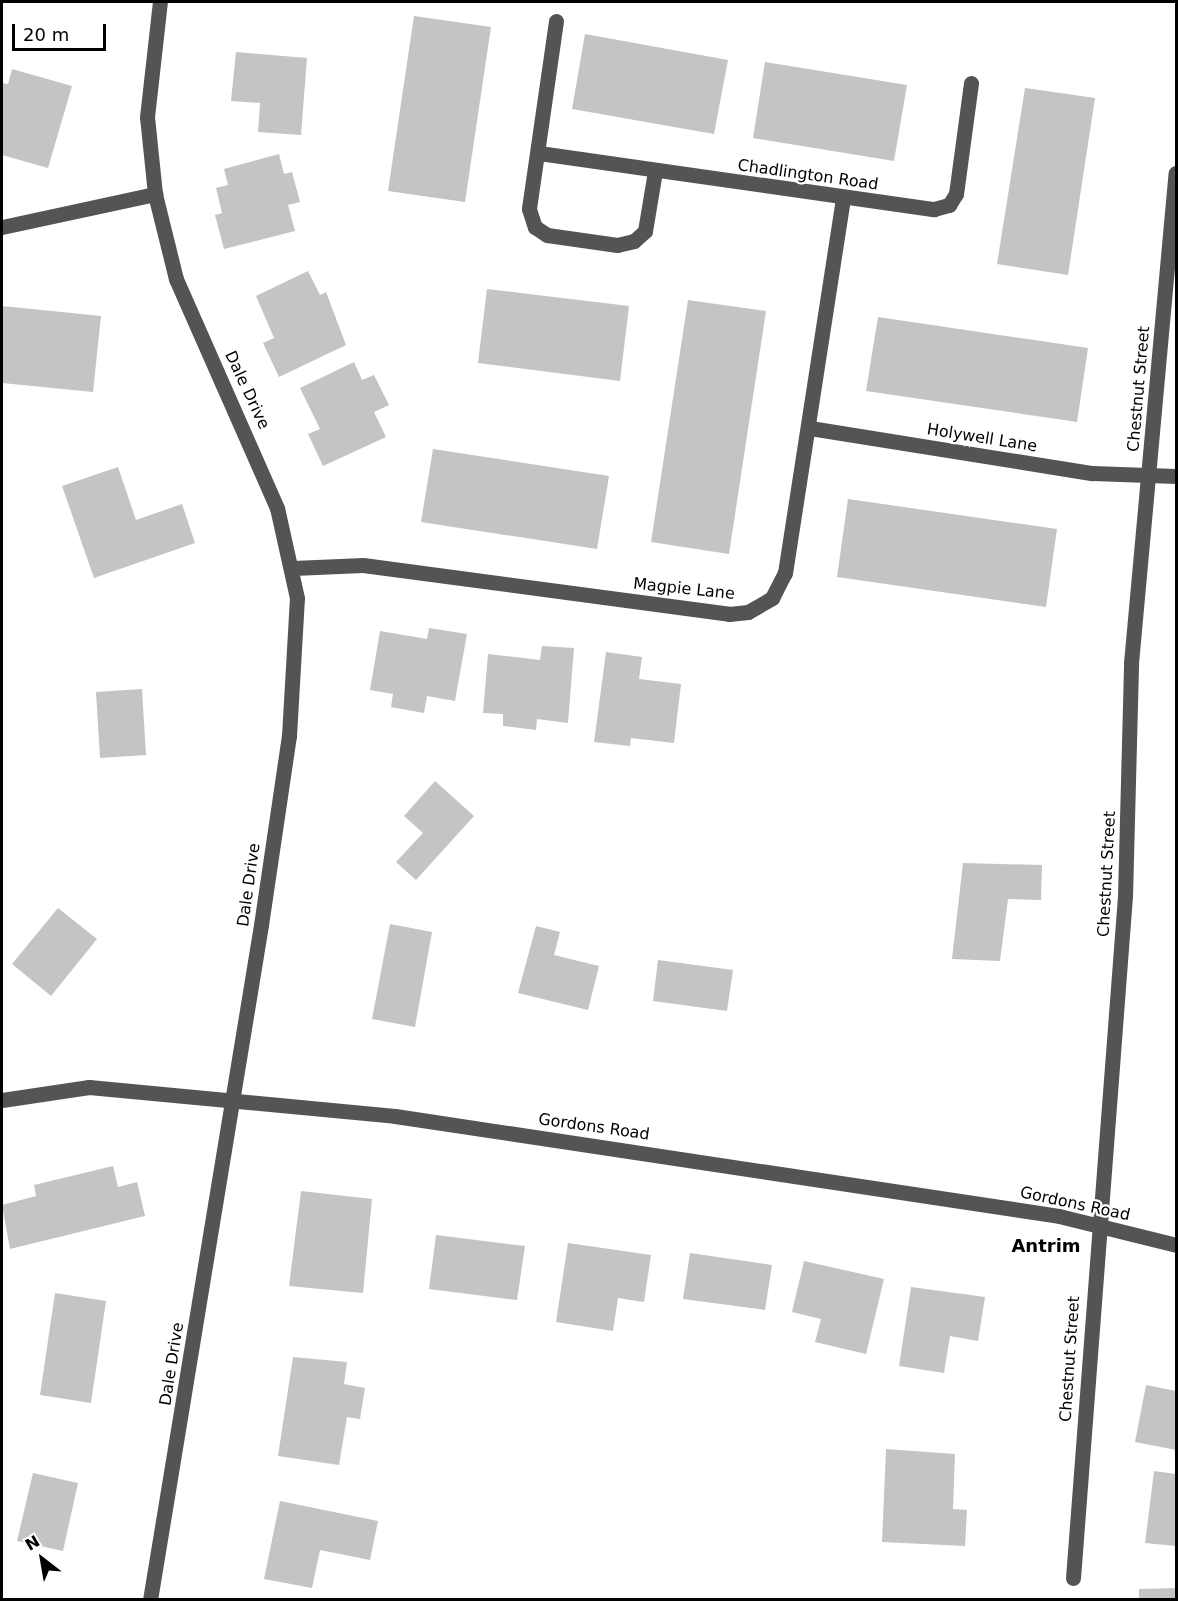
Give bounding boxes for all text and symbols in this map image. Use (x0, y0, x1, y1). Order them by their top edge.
scale bar (15, 12, 110, 50)
text: 20 m (23, 24, 69, 45)
street label: Chadlington Road (736, 156, 880, 194)
street label: Chestnut Street (1124, 325, 1154, 453)
street label: Dale Drive (221, 348, 273, 432)
street label: Holywell Lane (926, 420, 1038, 456)
street label: Magpie Lane (632, 574, 736, 604)
street label: Chestnut Street (1094, 811, 1120, 937)
street label: Dale Drive (234, 842, 264, 928)
street label: Gordons Road (537, 1110, 651, 1144)
street label: Gordons Road (1018, 1183, 1132, 1225)
district label: Antrim (1011, 1235, 1081, 1257)
street label: Chestnut Street (1056, 1295, 1084, 1423)
street label: Dale Drive (156, 1321, 188, 1407)
north arrow (12, 1529, 72, 1589)
text: N (22, 1532, 43, 1555)

